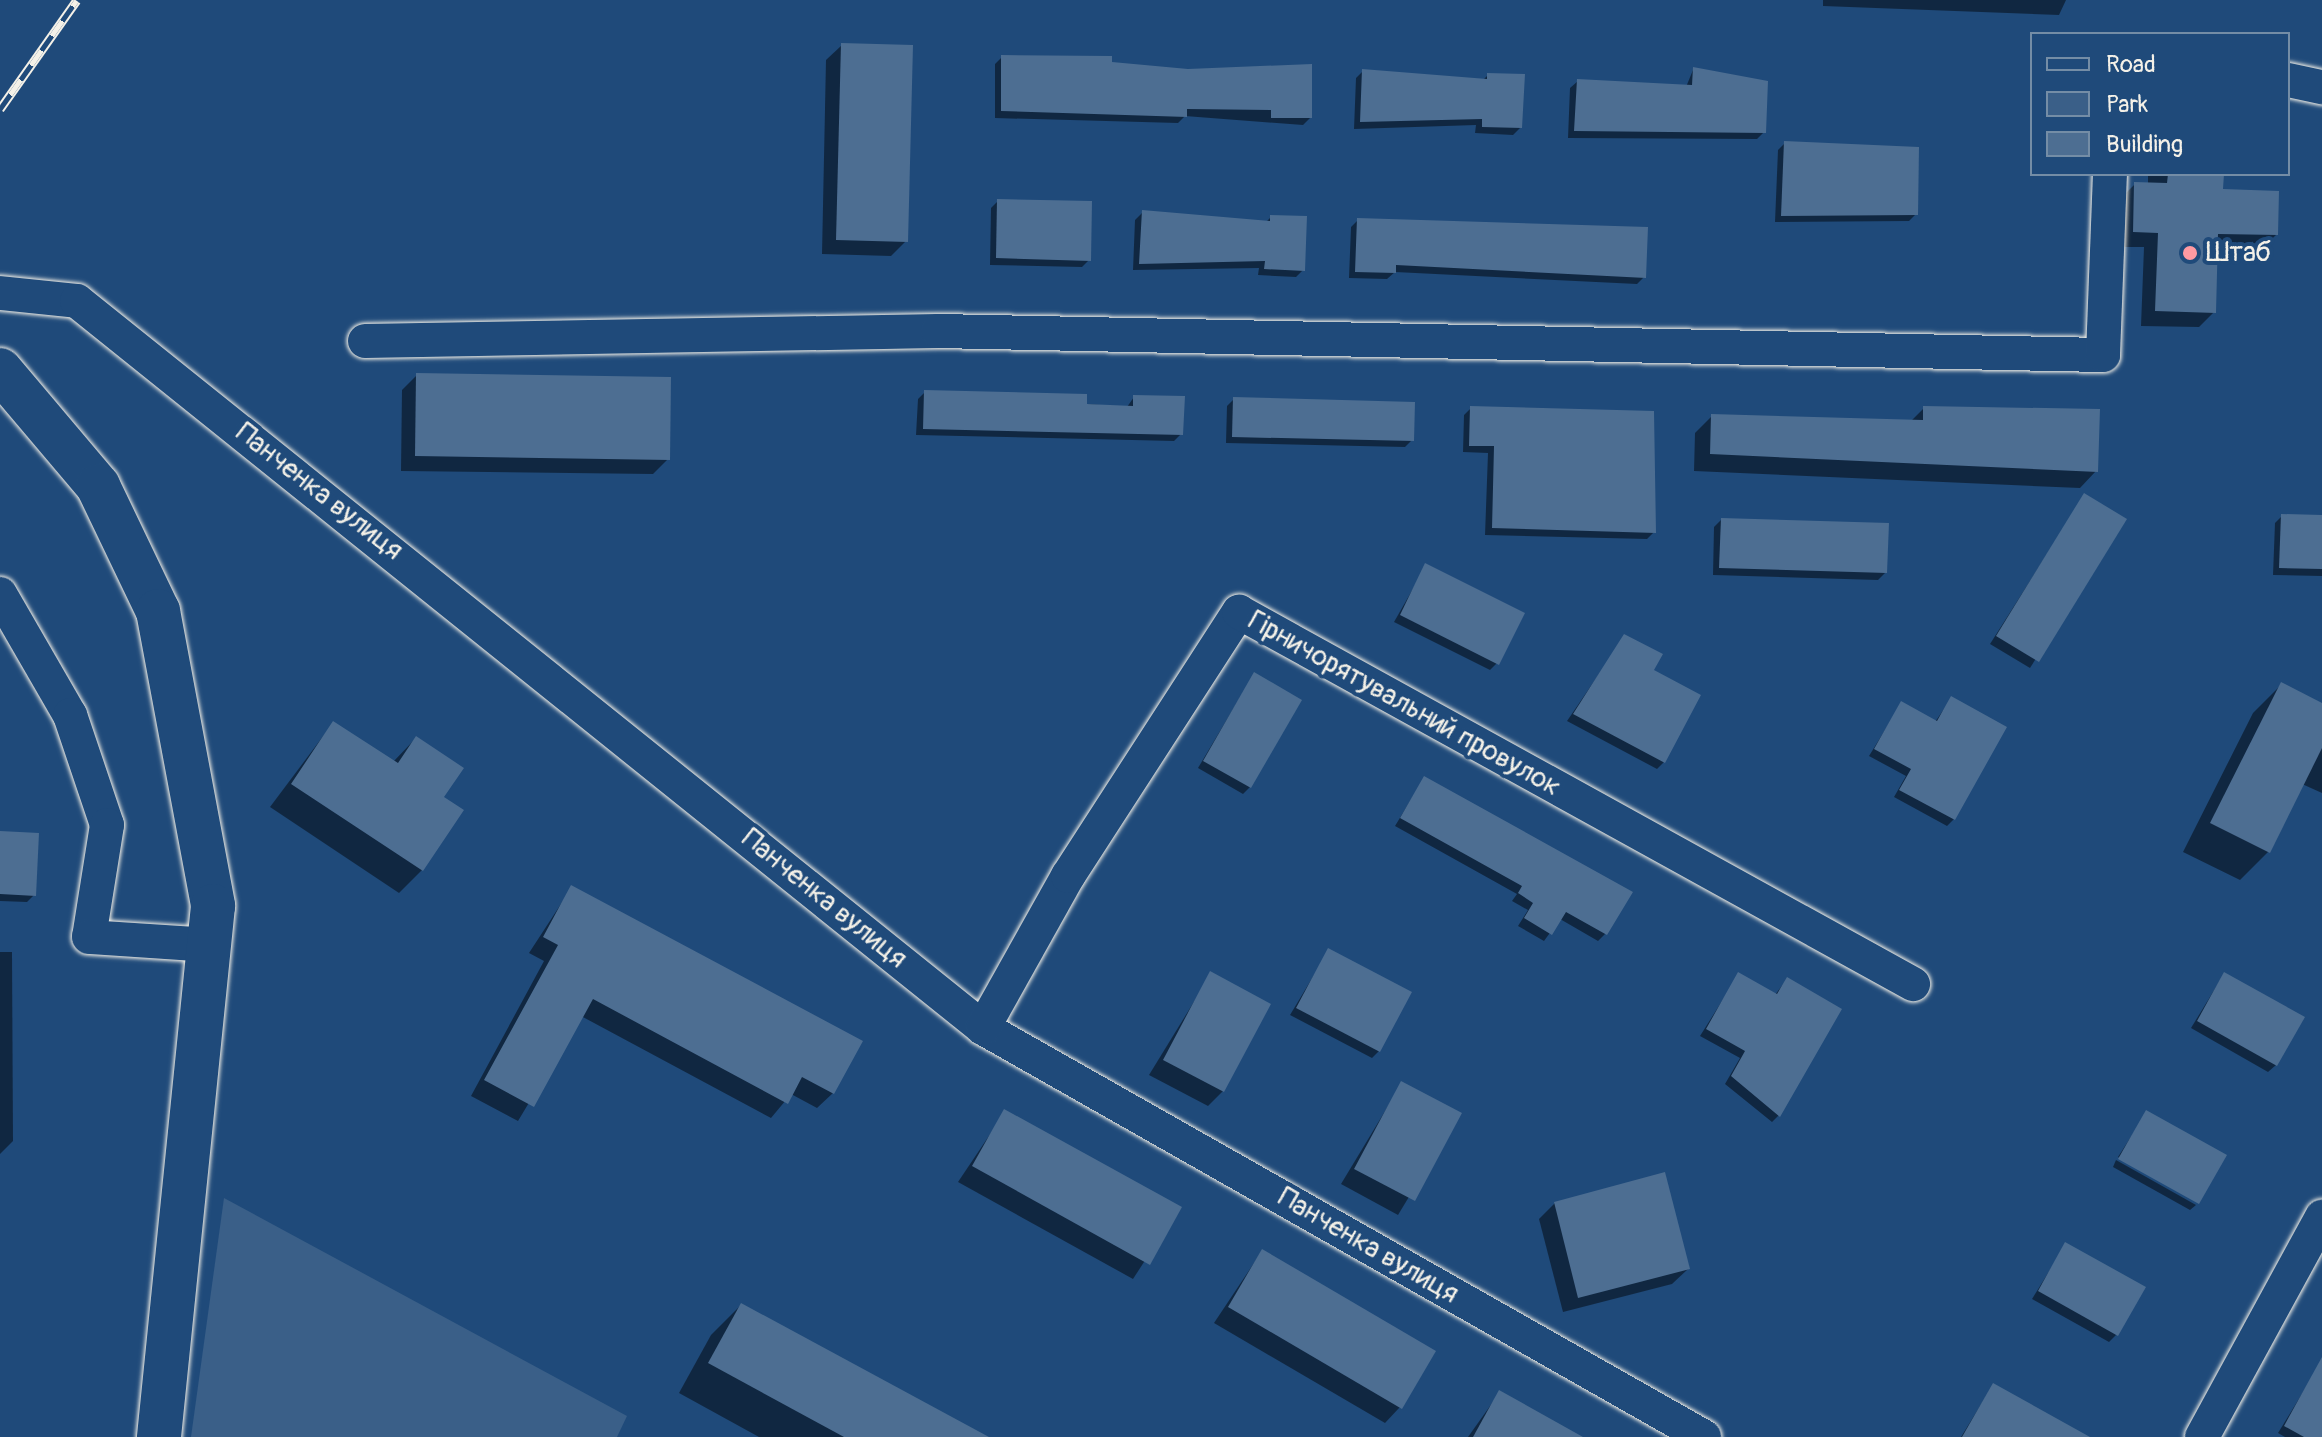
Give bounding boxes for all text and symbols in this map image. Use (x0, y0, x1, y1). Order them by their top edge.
legend (2030, 32, 2290, 176)
text: Road (2106, 50, 2156, 79)
text: Park (2106, 90, 2148, 119)
text: Building (2106, 130, 2183, 159)
place label: Штаб (2206, 236, 2271, 270)
marker: Штаб (2181, 244, 2199, 262)
street label: Панченка вулиця (229, 416, 409, 568)
street label: Гірничорятувальний провулок (1242, 604, 1566, 804)
street label: Панченка вулиця (735, 822, 913, 976)
street label: Панченка вулиця (1272, 1181, 1464, 1311)

